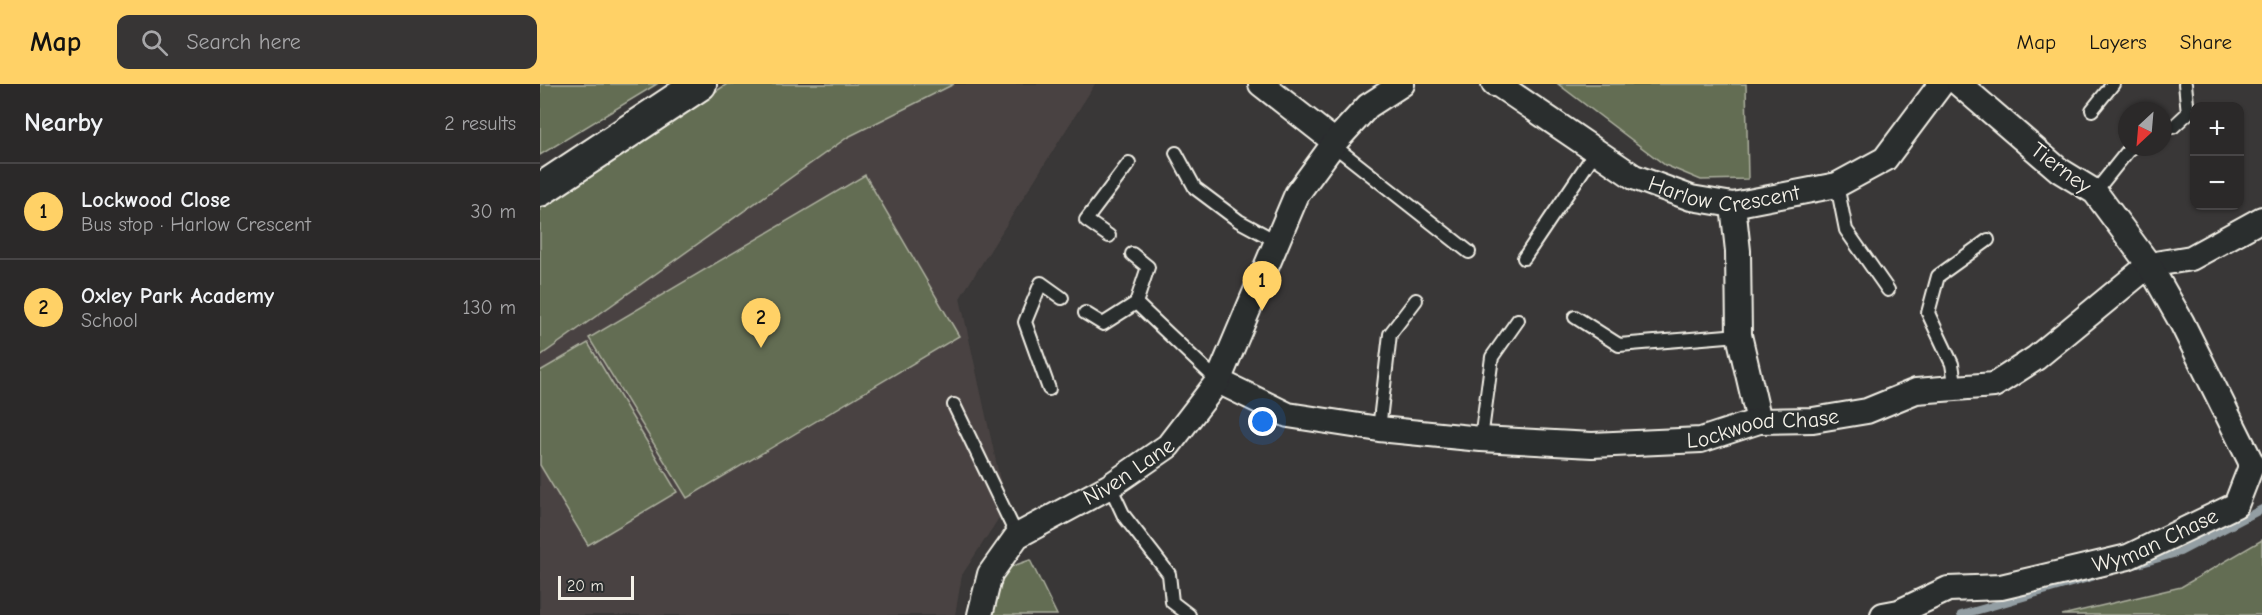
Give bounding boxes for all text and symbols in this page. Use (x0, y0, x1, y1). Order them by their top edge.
search box (117, 15, 537, 69)
text: Map (30, 26, 81, 58)
icon: search (138, 26, 171, 59)
text: Search here (186, 29, 301, 55)
text: Map (2017, 30, 2056, 54)
text: Layers (2089, 30, 2147, 54)
text: Share (2180, 30, 2232, 54)
north arrow (2118, 102, 2172, 156)
map controls (2190, 102, 2244, 210)
button: + (2190, 102, 2244, 156)
text: Nearby (24, 108, 103, 138)
text: 2 results (444, 112, 516, 135)
street label: Tierney (2026, 137, 2097, 199)
button: − (2190, 156, 2244, 210)
street label: Harlow Crescent (1645, 170, 1803, 218)
text: Lockwood Close (81, 187, 230, 213)
text: 1 (40, 200, 47, 223)
text: 30 m (470, 200, 516, 223)
text: Bus stop · Harlow Crescent (81, 213, 311, 236)
pin: 1 (1242, 262, 1282, 311)
text: Oxley Park Academy (81, 283, 274, 309)
text: 2 (39, 296, 48, 319)
text: 130 m (463, 296, 516, 319)
pin: 2 (742, 298, 780, 348)
text: School (81, 309, 138, 332)
street label: Lockwood Chase (1686, 403, 1841, 454)
your location (1248, 407, 1277, 436)
street label: Niven Lane (1079, 432, 1180, 511)
street label: Wyman Chase (2090, 503, 2222, 578)
scale bar (558, 573, 634, 600)
text: 20 m (567, 577, 604, 595)

